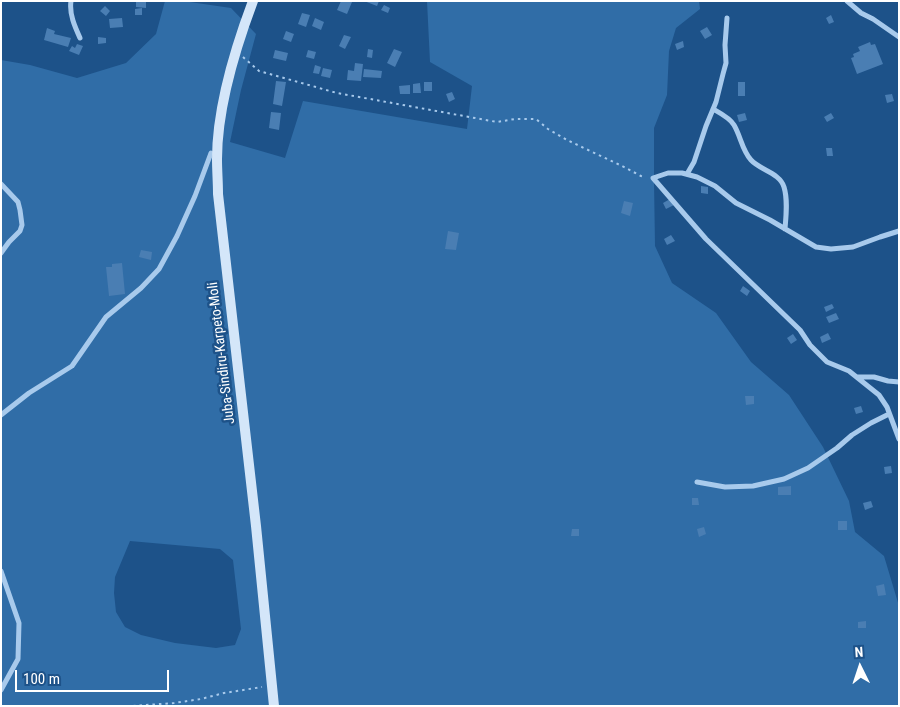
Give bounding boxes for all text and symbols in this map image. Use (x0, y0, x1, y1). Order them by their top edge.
street label: Juba-Sindiru-Karpeto-Moli (205, 281, 239, 425)
north arrow (835, 642, 885, 692)
text: N (854, 644, 864, 660)
scale bar (18, 660, 171, 692)
text: 100 m (23, 670, 60, 688)

